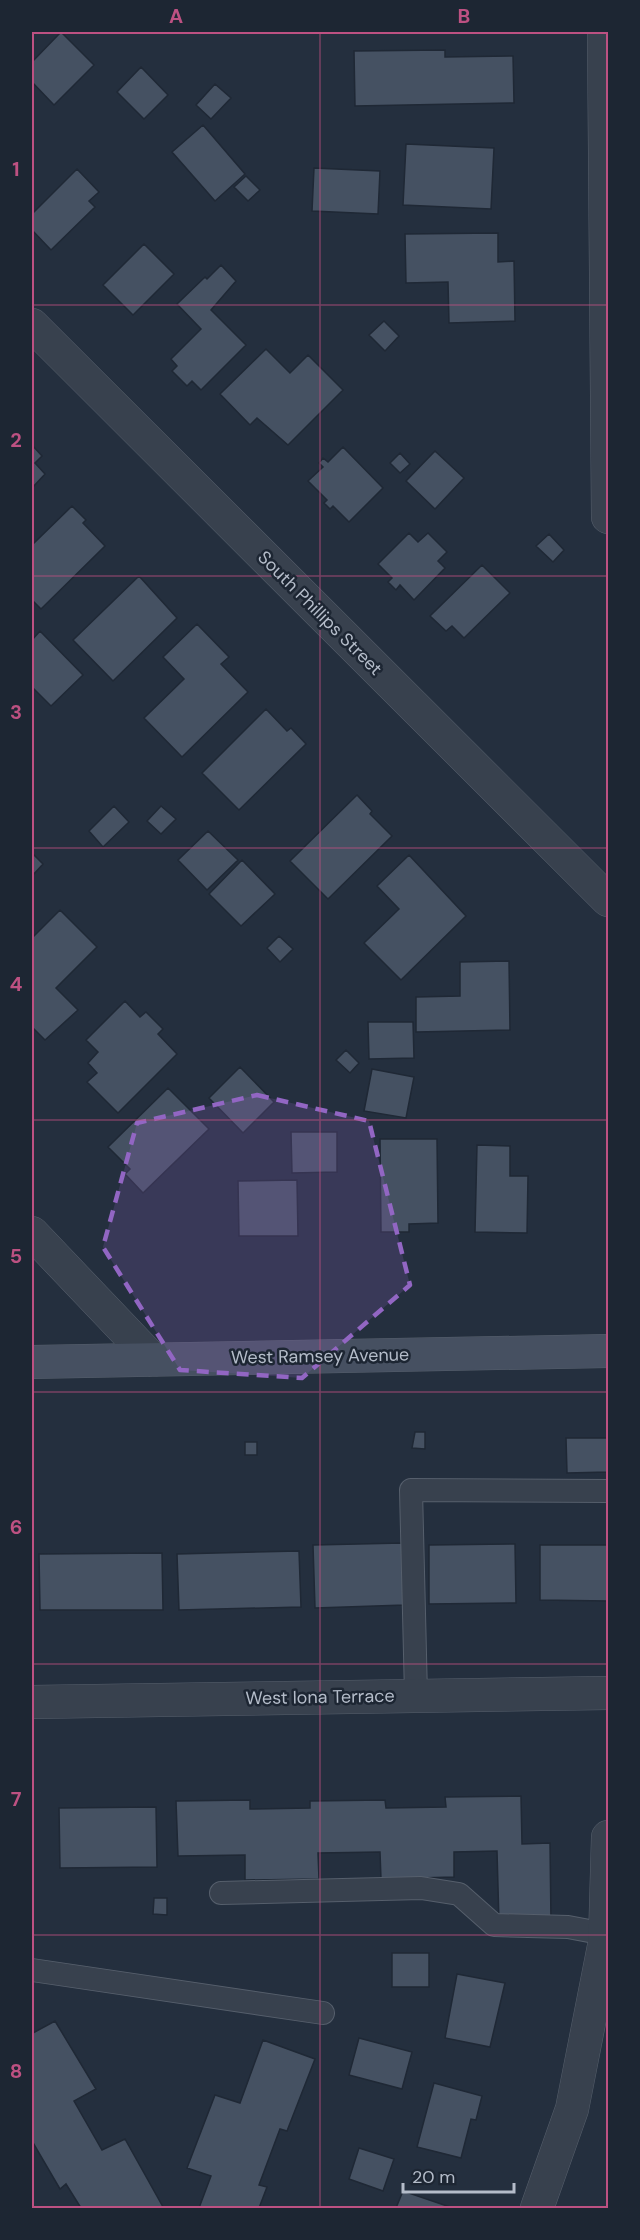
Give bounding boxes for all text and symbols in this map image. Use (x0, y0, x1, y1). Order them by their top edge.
text: A (169, 3, 183, 29)
text: B (458, 3, 470, 29)
text: 1 (12, 156, 20, 182)
text: 2 (10, 427, 22, 453)
street label: South Phillips Street (252, 545, 388, 681)
text: 3 (10, 699, 22, 725)
text: 4 (10, 971, 23, 997)
text: 5 (10, 1243, 22, 1269)
street label: West Ramsey Avenue (231, 1342, 409, 1370)
text: 6 (10, 1514, 22, 1540)
street label: West Iona Terrace (245, 1684, 395, 1710)
text: 7 (11, 1786, 22, 1812)
text: 8 (10, 2058, 22, 2084)
scale bar (403, 2156, 514, 2194)
text: 20 m (412, 2165, 455, 2189)

